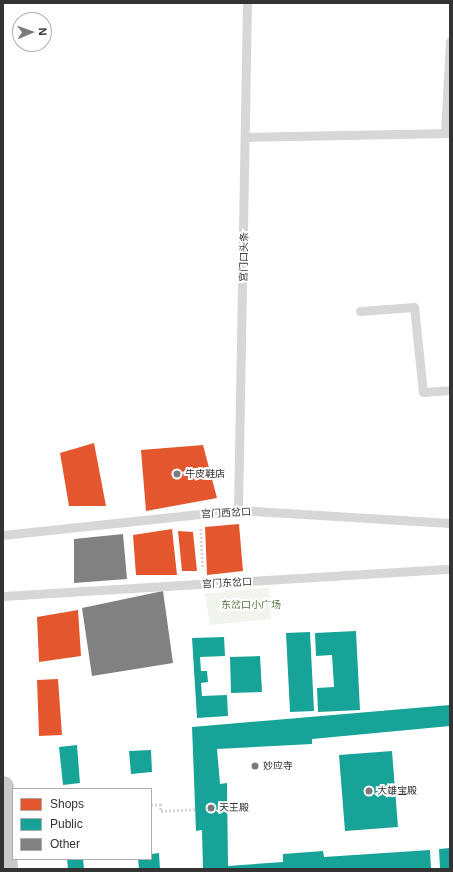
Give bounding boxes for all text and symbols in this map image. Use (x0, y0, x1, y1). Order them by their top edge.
north arrow (12, 12, 52, 52)
text: N (37, 27, 49, 36)
street label: 宫门口头条 (238, 232, 250, 282)
place label: 牛皮鞋店 (185, 468, 225, 480)
marker: 牛皮鞋店 (172, 469, 182, 479)
street label: 宫门西岔口 (201, 506, 251, 520)
street label: 宫门东岔口 (202, 576, 252, 590)
park label: 东岔口小广场 (221, 599, 281, 611)
place label: 妙应寺 (263, 760, 293, 772)
marker: 妙应寺 (250, 761, 260, 771)
place label: 大雄宝殿 (377, 785, 417, 797)
marker: 大雄宝殿 (364, 786, 374, 796)
legend (12, 788, 152, 860)
text: Shops (50, 797, 84, 811)
place label: 天王殿 (219, 802, 249, 814)
marker: 天王殿 (206, 803, 216, 813)
text: Public (50, 817, 83, 831)
text: Other (50, 837, 80, 851)

